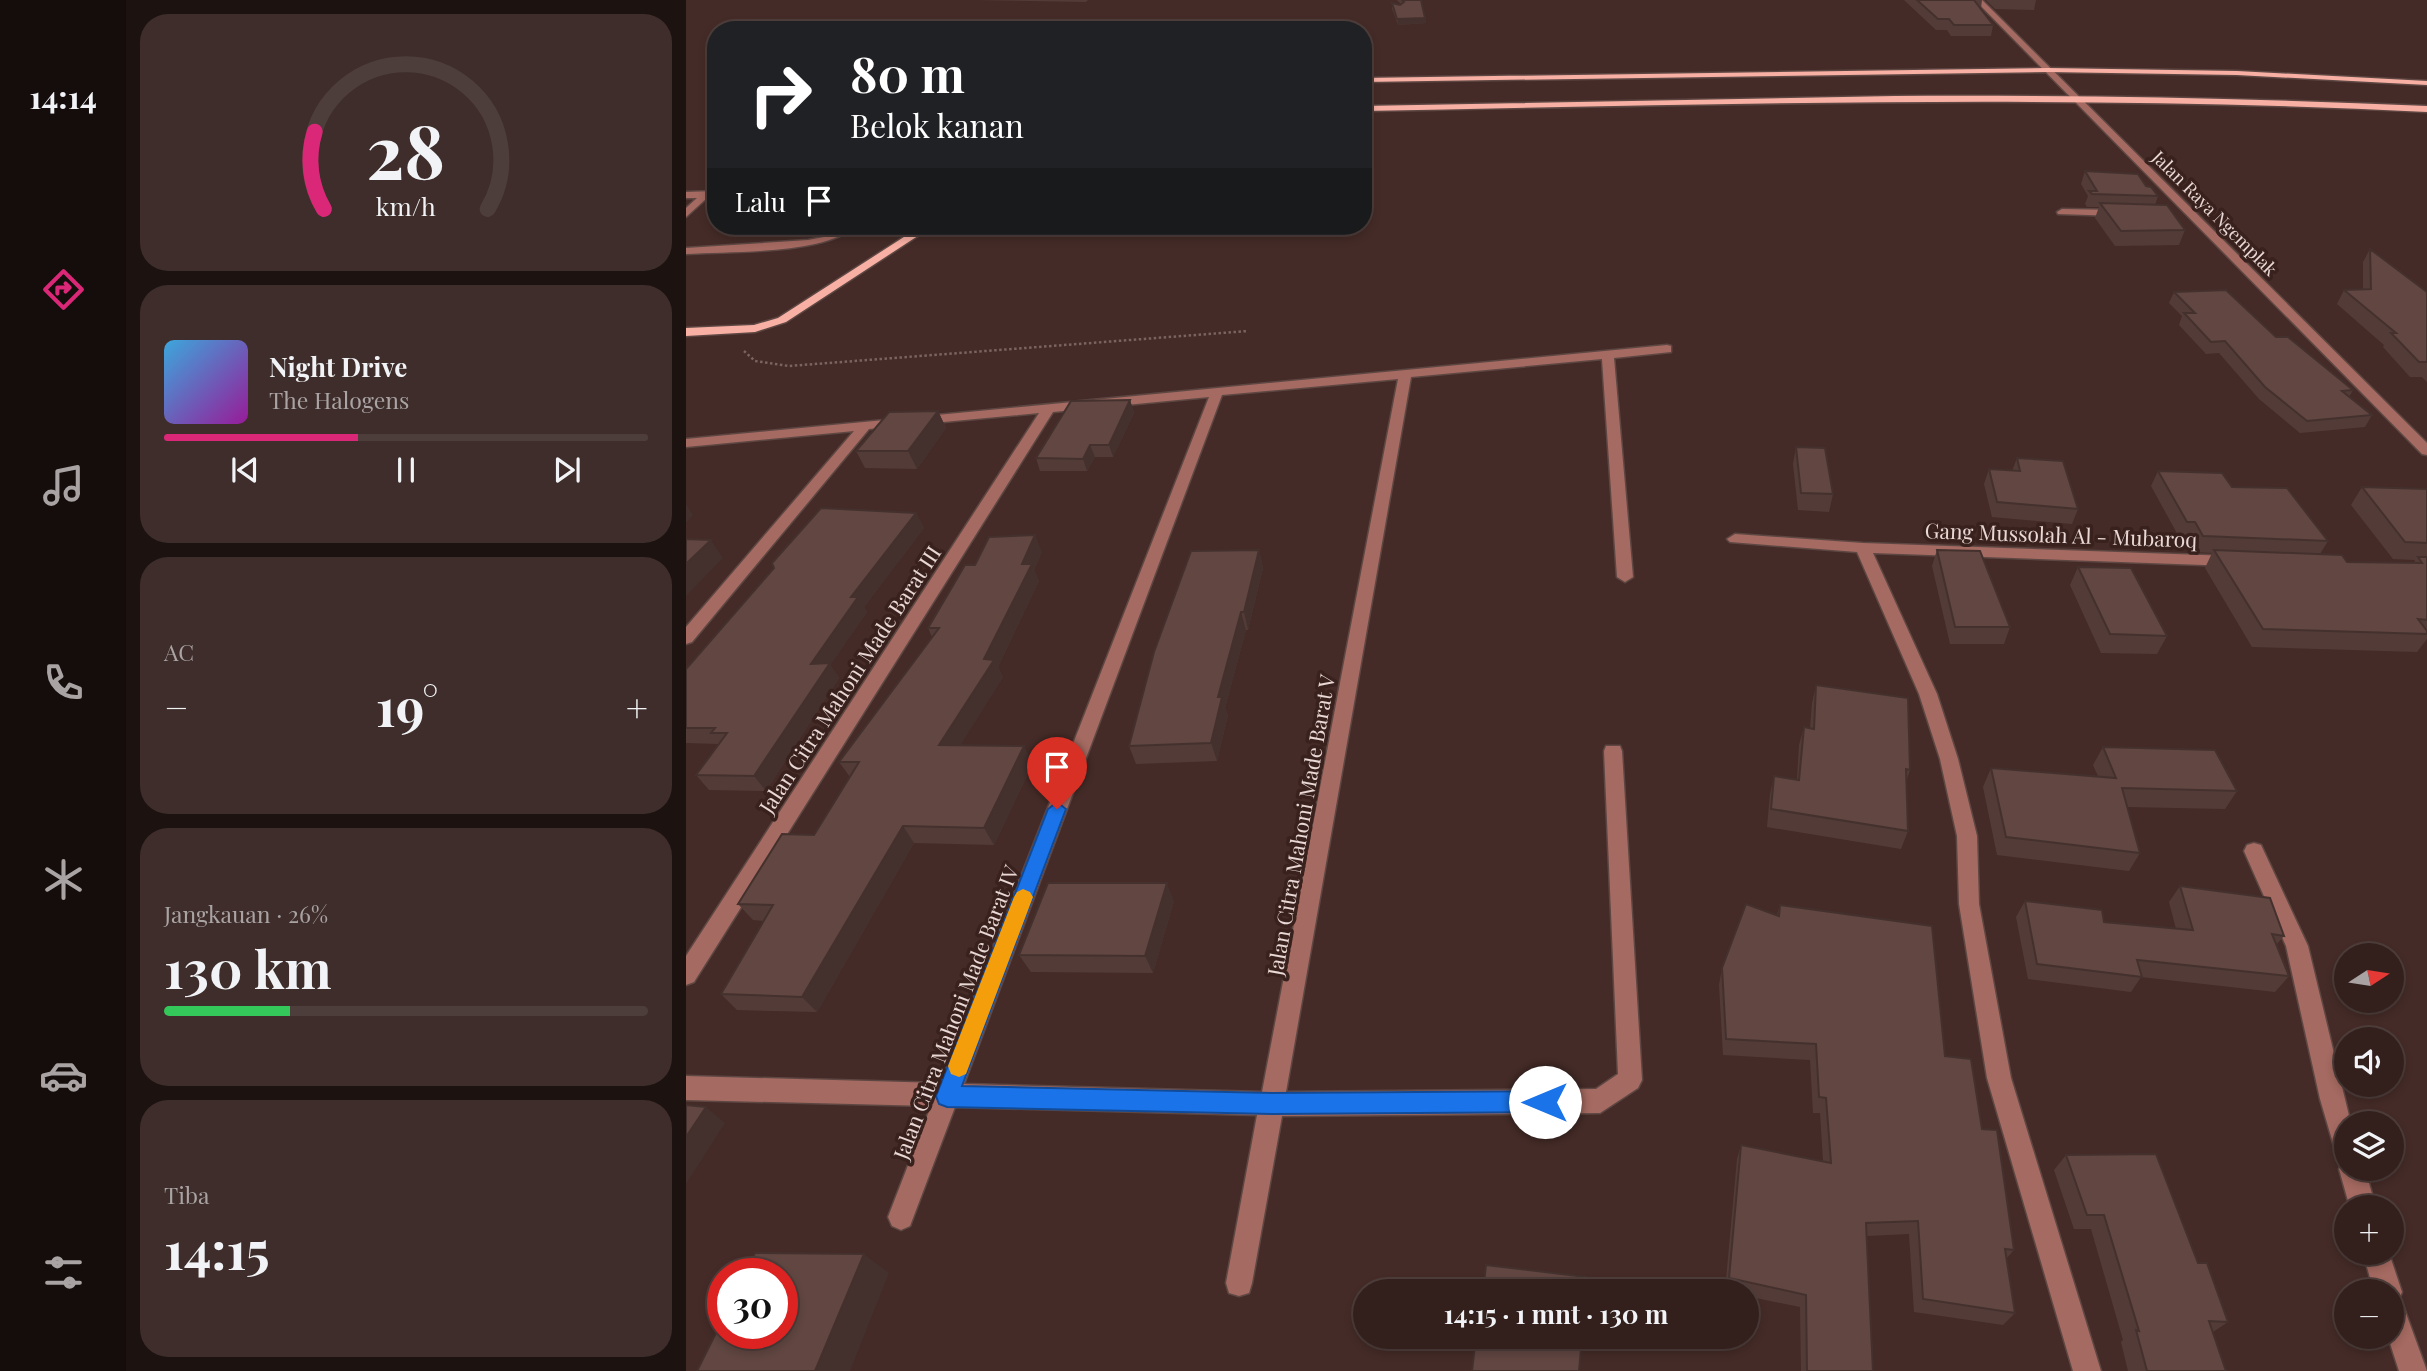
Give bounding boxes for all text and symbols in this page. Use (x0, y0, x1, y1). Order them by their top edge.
text: 80 m (850, 40, 965, 105)
icon: right (735, 49, 826, 140)
text: 14:14 (29, 74, 97, 117)
text: 28 (367, 100, 445, 197)
text: Belok kanan (850, 103, 1024, 146)
street label: Jalan Raya Ngemplak (2147, 145, 2283, 281)
icon: arrive (800, 182, 838, 220)
text: Lalu (735, 184, 786, 219)
text: km/h (376, 189, 436, 222)
icon: directions (39, 265, 88, 314)
text: Night Drive (269, 349, 407, 384)
text: The Halogens (269, 384, 409, 415)
icon: previous (226, 451, 264, 489)
icon: pause (387, 451, 425, 489)
icon: next (548, 451, 586, 489)
icon: music (39, 461, 88, 510)
street label: Gang Mussolah Al - Mubaroq (1924, 515, 2198, 553)
street label: Jalan Citra Mahoni Made Barat III (751, 540, 946, 819)
text: AC (164, 636, 194, 667)
icon: phone (39, 658, 88, 707)
text: 19° (376, 671, 439, 740)
street label: Jalan Citra Mahoni Made Barat V (1260, 672, 1340, 979)
text: − (164, 681, 189, 732)
text: + (626, 681, 648, 732)
pin (1027, 737, 1087, 809)
icon: arrive (1038, 748, 1076, 786)
icon: climate (39, 855, 88, 904)
street label: Jalan Citra Mahoni Made Barat IV (885, 860, 1024, 1164)
text: Jangkauan · 26% (164, 898, 328, 929)
text: 130 km (164, 933, 331, 1002)
north arrow (2334, 943, 2404, 1013)
map controls (2334, 943, 2404, 1349)
button: sound (2334, 1027, 2404, 1097)
icon: car (39, 1051, 88, 1100)
position arrow (1508, 1065, 1582, 1139)
button: layers (2334, 1111, 2404, 1181)
text: Tiba (164, 1179, 209, 1210)
button: + (2334, 1195, 2404, 1265)
text: 14:15 (164, 1214, 270, 1283)
icon: filters (39, 1248, 88, 1297)
speed limit sign: 30 (707, 1258, 798, 1349)
button: − (2334, 1279, 2404, 1349)
text: 14:15 · 1 mnt · 130 m (1444, 1296, 1668, 1331)

